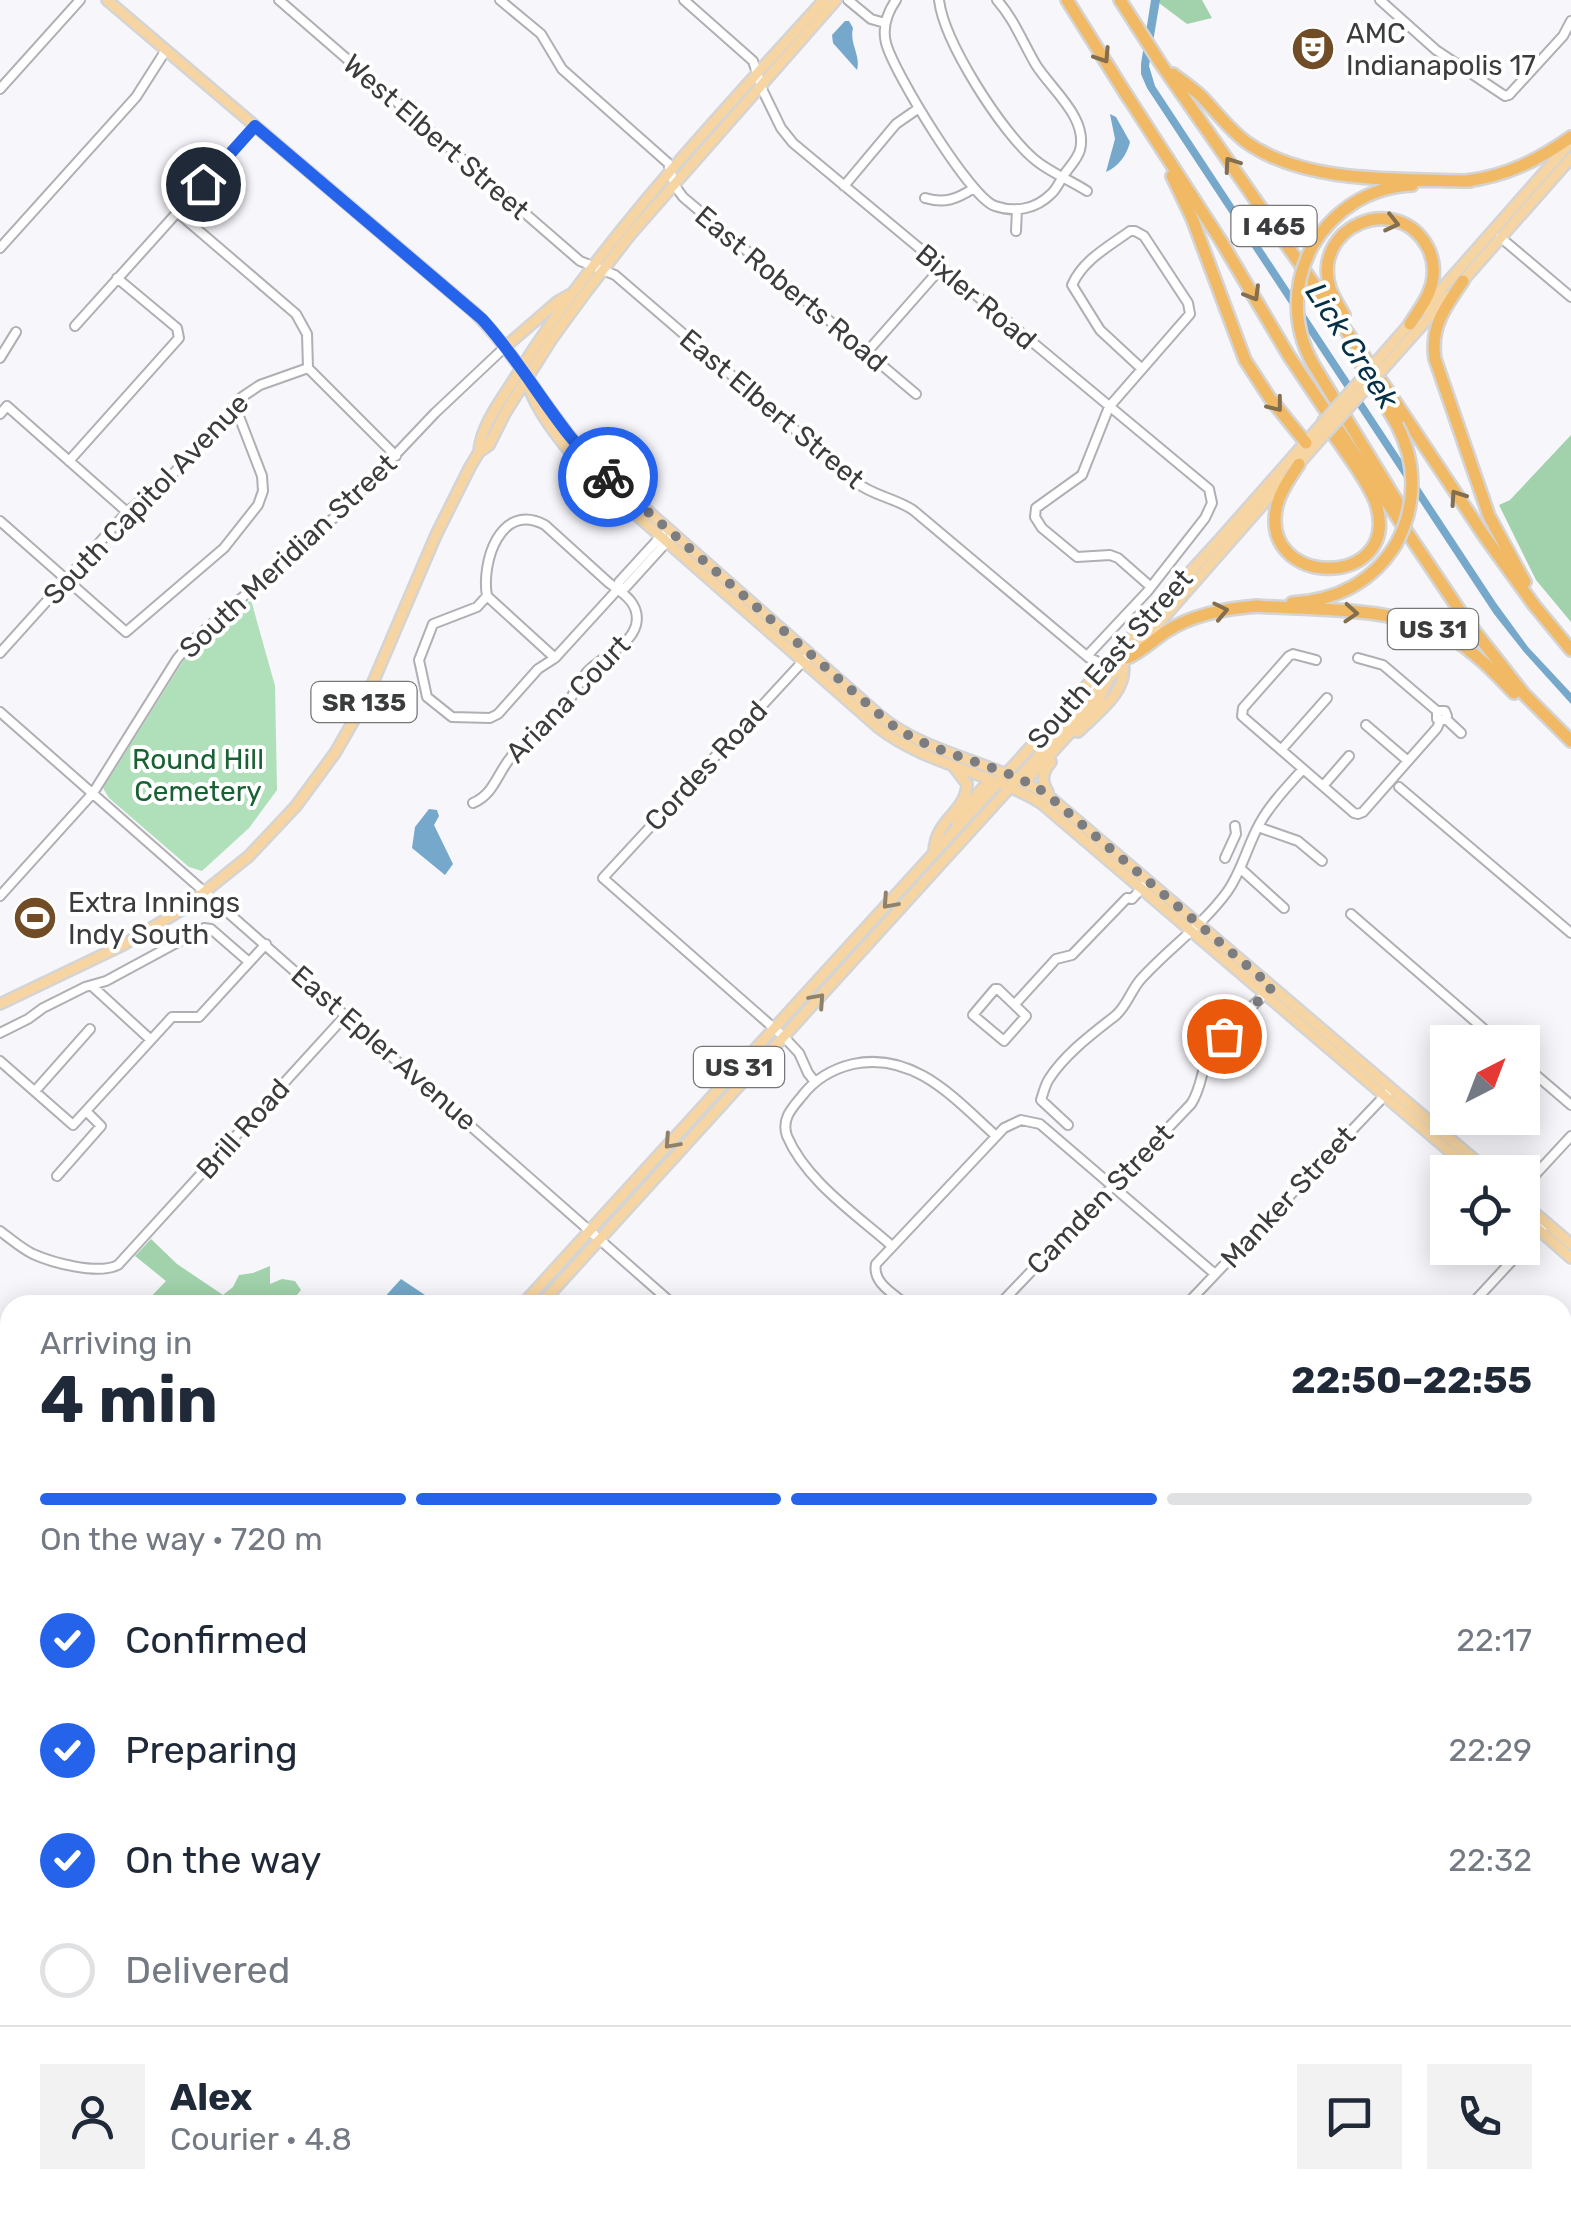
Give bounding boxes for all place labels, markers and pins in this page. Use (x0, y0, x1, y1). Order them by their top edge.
place label: AMC Indianapolis 17 (1346, 17, 1536, 82)
theatre icon: AMC Indianapolis 17 (1290, 26, 1336, 72)
pin (161, 142, 246, 227)
place label: Extra Innings Indy South (68, 886, 240, 951)
sports icon: Extra Innings Indy South (12, 895, 58, 941)
pin (1182, 994, 1267, 1079)

